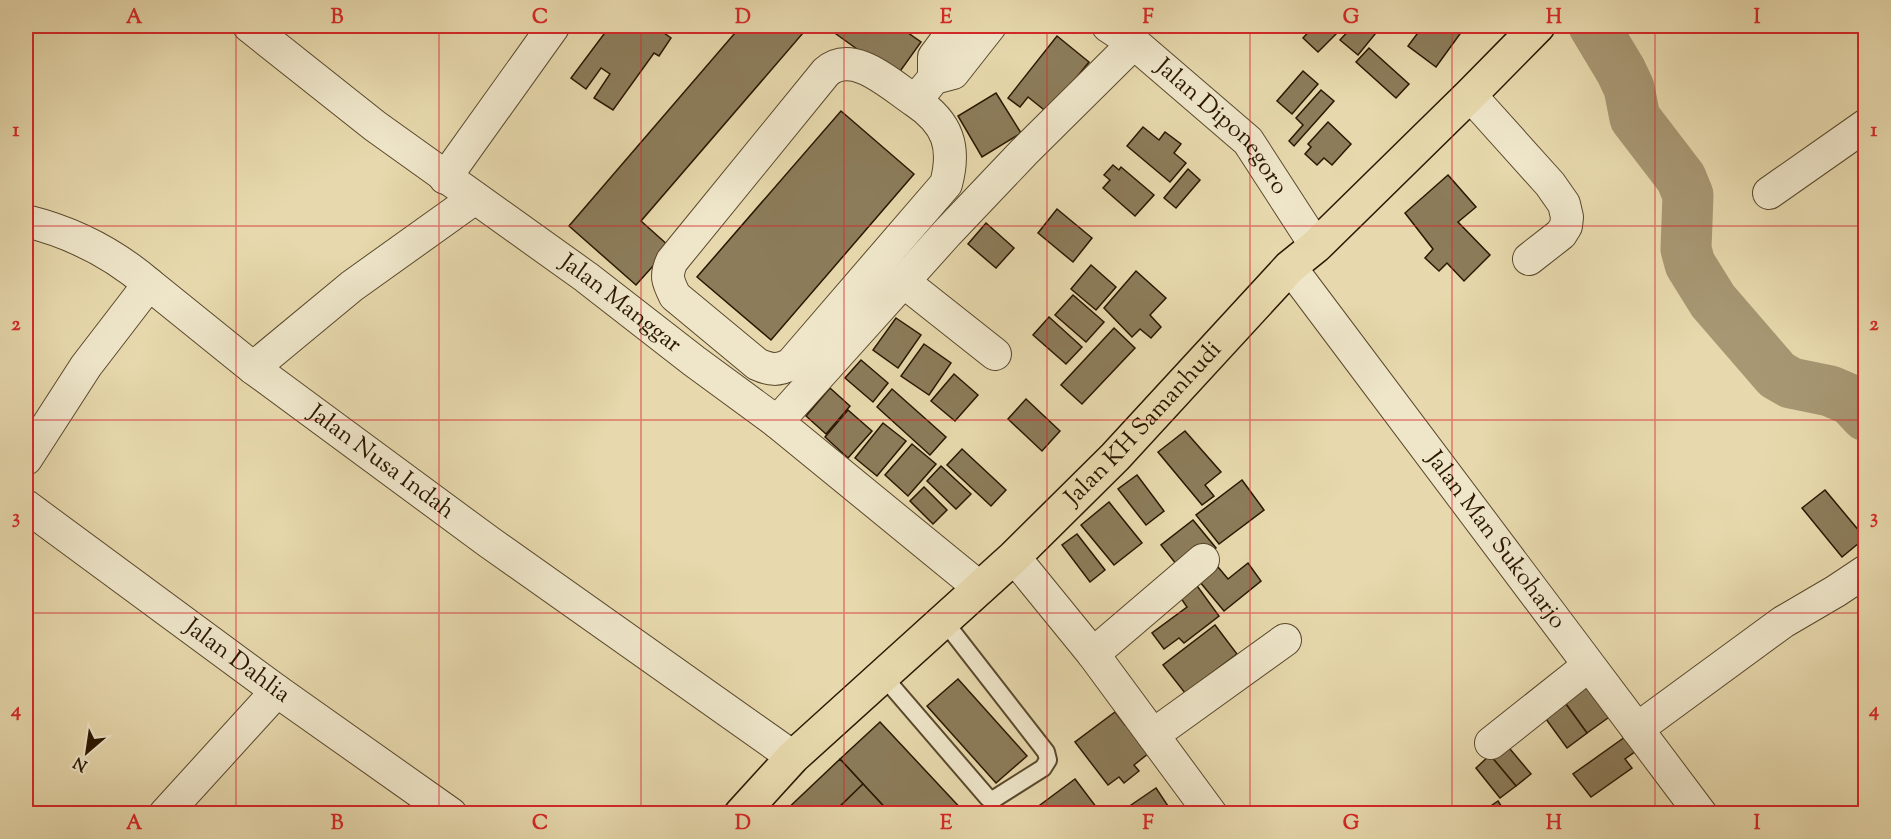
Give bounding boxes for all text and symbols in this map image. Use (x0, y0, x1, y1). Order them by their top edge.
text: A (126, 4, 143, 33)
text: B (331, 4, 344, 33)
text: C (532, 4, 548, 33)
text: D (735, 4, 751, 33)
text: E (940, 4, 953, 33)
text: F (1142, 4, 1154, 33)
text: G (1343, 4, 1360, 33)
text: H (1546, 4, 1562, 33)
text: I (1754, 4, 1761, 33)
street label: Jalan Diponegoro (1146, 50, 1296, 202)
text: 1 (13, 117, 20, 146)
text: 1 (1871, 117, 1878, 146)
street label: Jalan Manggar (551, 245, 688, 362)
text: 2 (11, 311, 21, 340)
text: 2 (1869, 311, 1879, 340)
street label: Jalan KH Samanhudi (1056, 334, 1230, 515)
street label: Jalan Nusa Indah (299, 396, 461, 528)
street label: Jalan Man Sukoharjo (1416, 443, 1574, 637)
text: 3 (12, 504, 20, 533)
text: 3 (1870, 504, 1878, 533)
street label: Jalan Dahlia (175, 610, 297, 712)
text: 4 (10, 697, 21, 726)
text: 4 (1868, 697, 1879, 726)
north arrow (57, 722, 117, 782)
text: N (70, 750, 92, 776)
text: A (126, 810, 143, 839)
text: B (331, 810, 344, 839)
text: C (532, 810, 548, 839)
text: D (735, 810, 751, 839)
text: E (940, 810, 953, 839)
text: F (1142, 810, 1154, 839)
text: G (1343, 810, 1360, 839)
text: H (1546, 810, 1562, 839)
text: I (1754, 810, 1761, 839)

